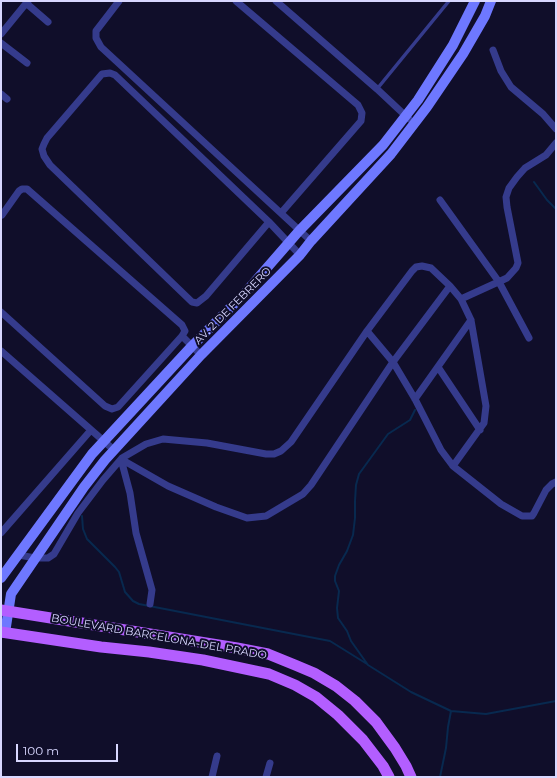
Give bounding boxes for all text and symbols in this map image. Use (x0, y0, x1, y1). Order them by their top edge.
street label: AV. 2 DE FEBRERO (192, 265, 274, 347)
street label: BOULEVARD BARCELONA-DEL PRADO (50, 612, 268, 662)
scale bar (18, 736, 120, 762)
text: 100 m (23, 743, 59, 758)

